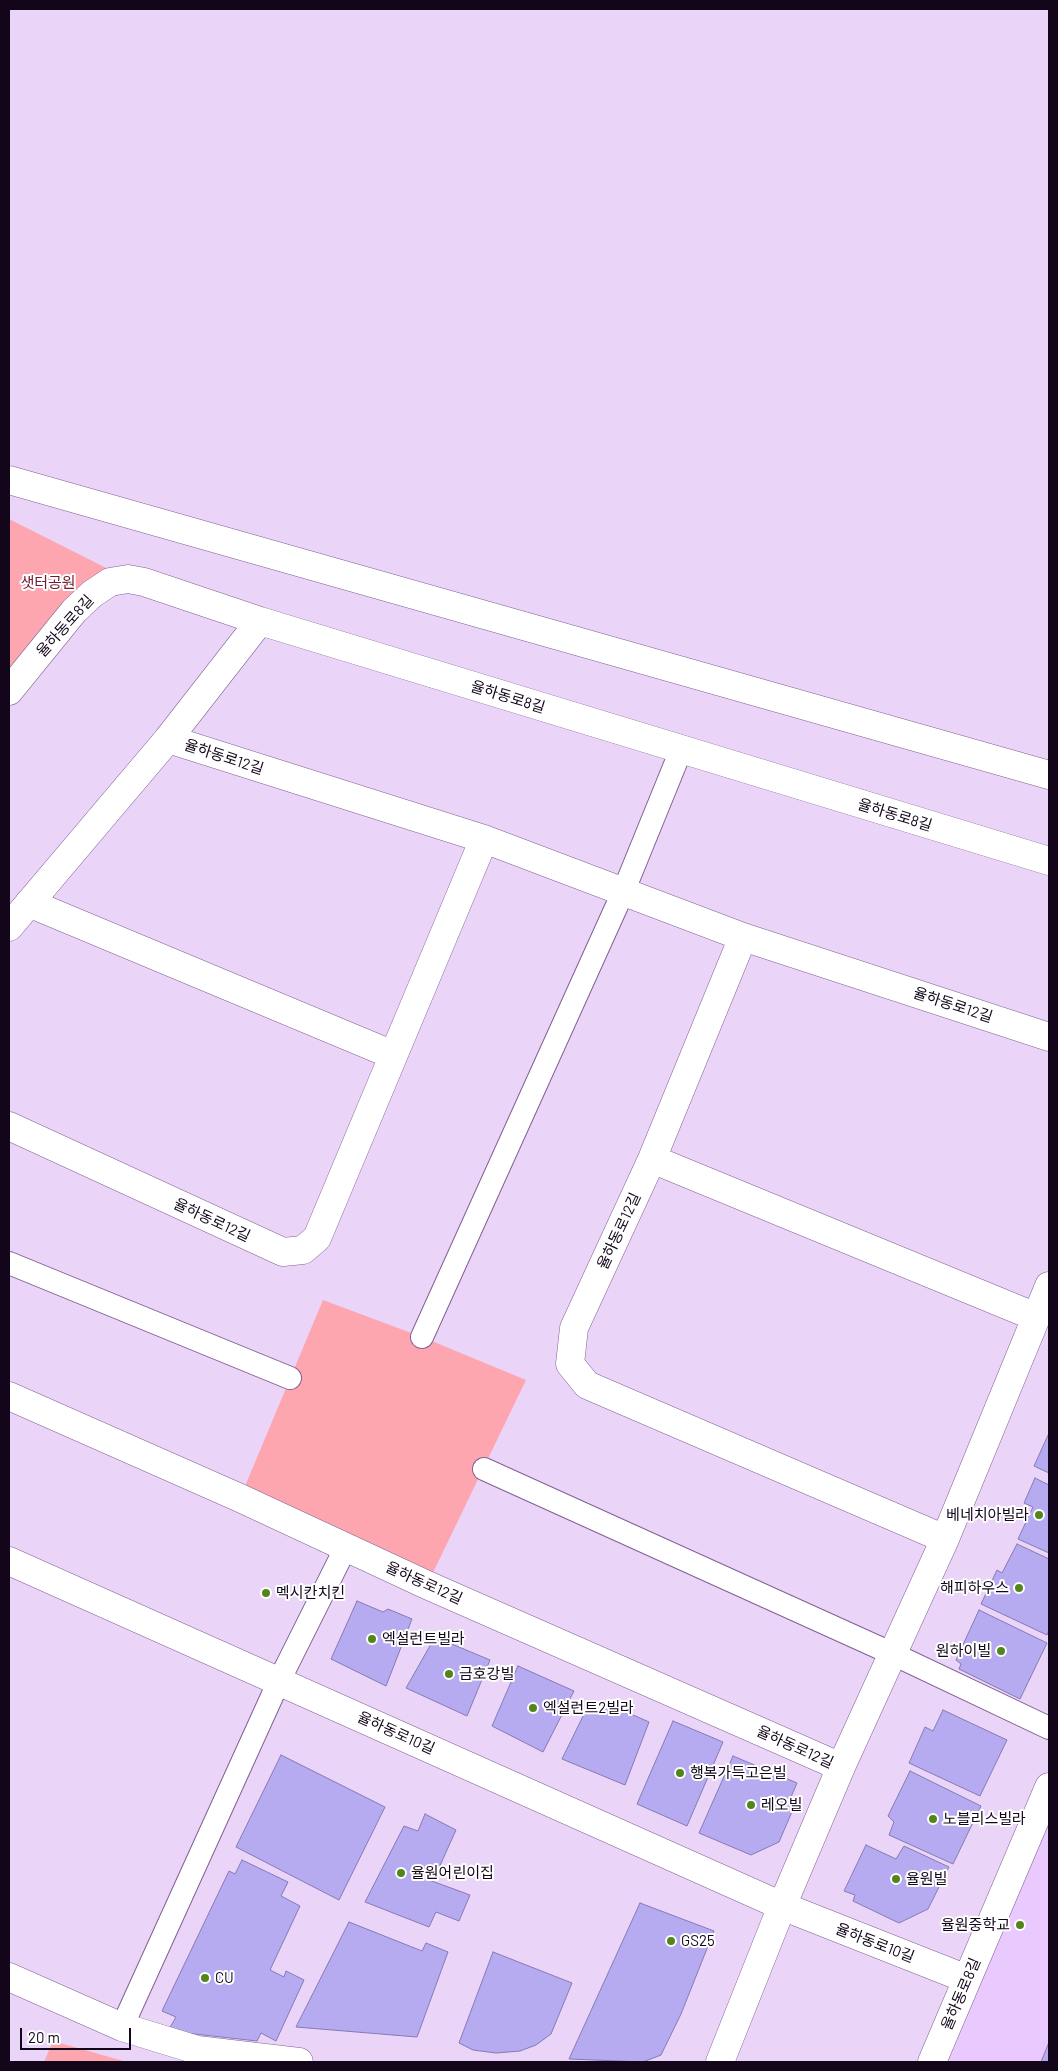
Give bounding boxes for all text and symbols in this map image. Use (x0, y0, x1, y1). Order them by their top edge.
park label: 샛터공원 (20, 574, 76, 592)
street label: 율하동로8길 (33, 591, 97, 661)
street label: 율하동로8길 (469, 677, 547, 717)
street label: 율하동로12길 (182, 736, 266, 778)
street label: 율하동로8길 (856, 795, 934, 835)
street label: 율하동로12길 (911, 984, 995, 1026)
street label: 율하동로12길 (593, 1190, 645, 1272)
street label: 율하동로12길 (171, 1194, 253, 1246)
place label: 베네치아빌라 (946, 1506, 1029, 1524)
marker: 베네치아빌라 (1033, 1509, 1045, 1521)
street label: 율하동로12길 (383, 1558, 465, 1608)
place label: 해피하우스 (940, 1579, 1009, 1597)
marker: 해피하우스 (1013, 1582, 1025, 1594)
place label: 멕시칸치킨 (276, 1584, 345, 1602)
marker: 멕시칸치킨 (260, 1587, 272, 1599)
place label: 엑설런트빌라 (382, 1630, 465, 1648)
marker: 엑설런트빌라 (366, 1633, 378, 1645)
place label: 원하이빌 (936, 1642, 991, 1660)
marker: 원하이빌 (995, 1645, 1007, 1657)
place label: 금호강빌 (459, 1665, 514, 1683)
marker: 금호강빌 (443, 1668, 455, 1680)
place label: 엑설런트2빌라 (543, 1699, 634, 1717)
marker: 엑설런트2빌라 (527, 1702, 539, 1714)
street label: 율하동로10길 (355, 1708, 437, 1758)
street label: 율하동로12길 (754, 1722, 836, 1772)
place label: 행복가득고은빌 (690, 1764, 787, 1782)
marker: 행복가득고은빌 (674, 1767, 686, 1779)
place label: 레오빌 (761, 1796, 802, 1814)
marker: 레오빌 (745, 1799, 757, 1811)
place label: 노블리스빌라 (943, 1810, 1026, 1828)
marker: 노블리스빌라 (927, 1813, 939, 1825)
place label: 율원어린이집 (411, 1864, 494, 1882)
marker: 율원어린이집 (395, 1867, 407, 1879)
place label: 율원빌 (906, 1870, 947, 1888)
marker: 율원빌 (890, 1873, 902, 1885)
place label: 율원중학교 (941, 1916, 1010, 1934)
marker: 율원중학교 (1014, 1919, 1026, 1931)
street label: 율하동로10길 (833, 1920, 917, 1966)
place label: GS25 (681, 1932, 715, 1950)
marker: GS25 (665, 1935, 677, 1947)
street label: 율하동로8길 (938, 1955, 984, 2033)
place label: CU (215, 1969, 234, 1987)
marker: CU (199, 1972, 211, 1984)
scale bar (22, 2018, 134, 2050)
text: 20 m (28, 2028, 60, 2046)

